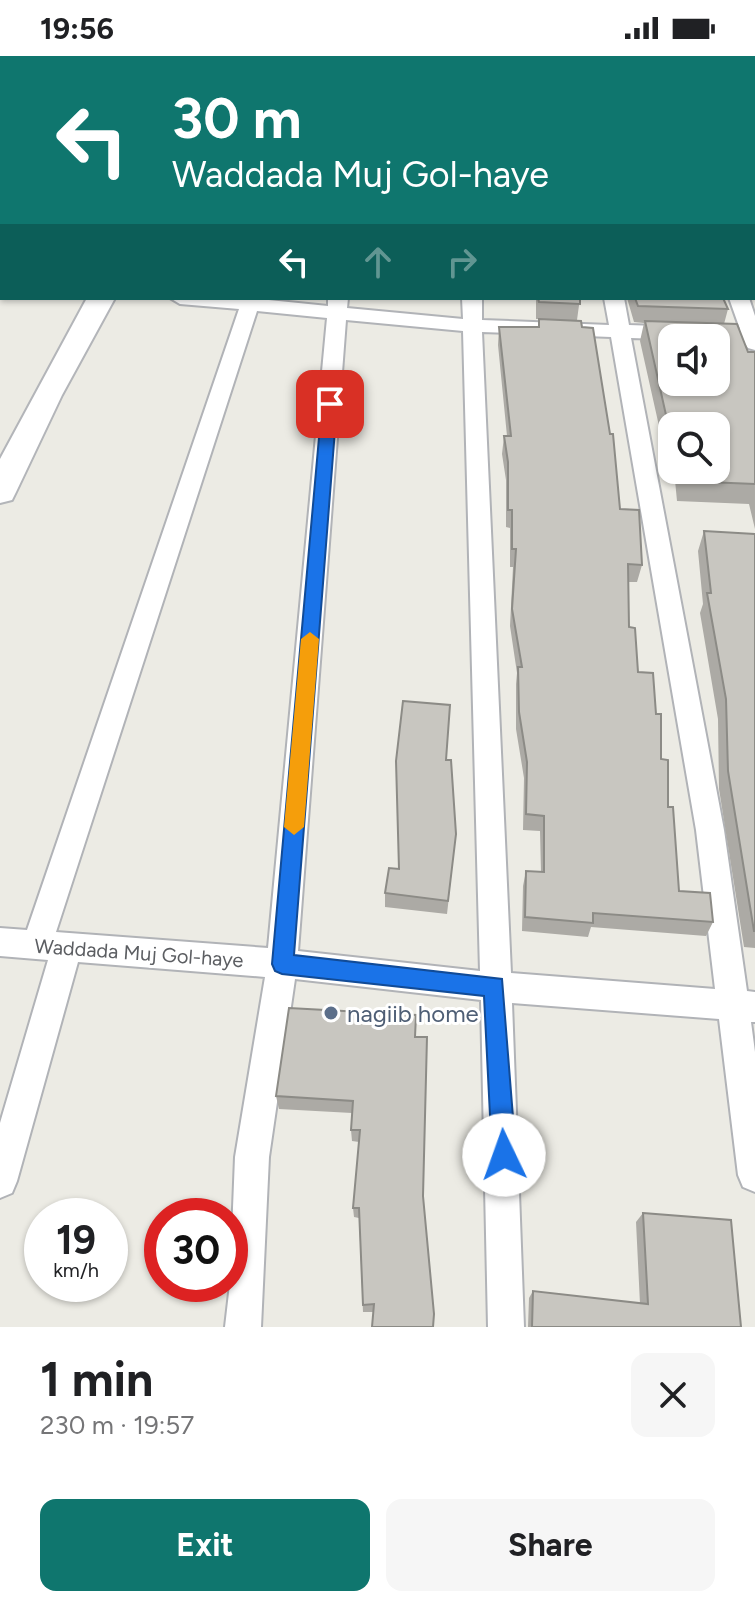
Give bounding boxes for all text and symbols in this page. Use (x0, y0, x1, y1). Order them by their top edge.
text: 19:56 (40, 10, 114, 47)
text: 30 m (172, 85, 302, 152)
icon: left (40, 88, 144, 192)
text: Waddada Muj Gol-haye (172, 153, 549, 196)
icon: left (272, 240, 316, 284)
icon: ahead (356, 240, 400, 284)
icon: right (440, 240, 484, 284)
map controls (658, 324, 730, 484)
button: sound (658, 324, 730, 396)
pin (296, 370, 364, 438)
icon: arrive (308, 382, 352, 426)
button: search (658, 412, 730, 484)
street label: Waddada Muj Gol-haye (34, 934, 244, 972)
place label: nagiib home (347, 999, 479, 1028)
marker: nagiib home (322, 1004, 340, 1022)
position arrow (462, 1113, 546, 1197)
speed limit sign: 30 (144, 1198, 248, 1302)
text: 19 (56, 1216, 96, 1264)
text: km/h (53, 1258, 99, 1282)
text: 1 min (40, 1350, 153, 1408)
button: close (631, 1353, 715, 1437)
text: 230 m · 19:57 (40, 1409, 194, 1441)
button: Exit (40, 1499, 370, 1591)
button: Share (386, 1499, 715, 1591)

